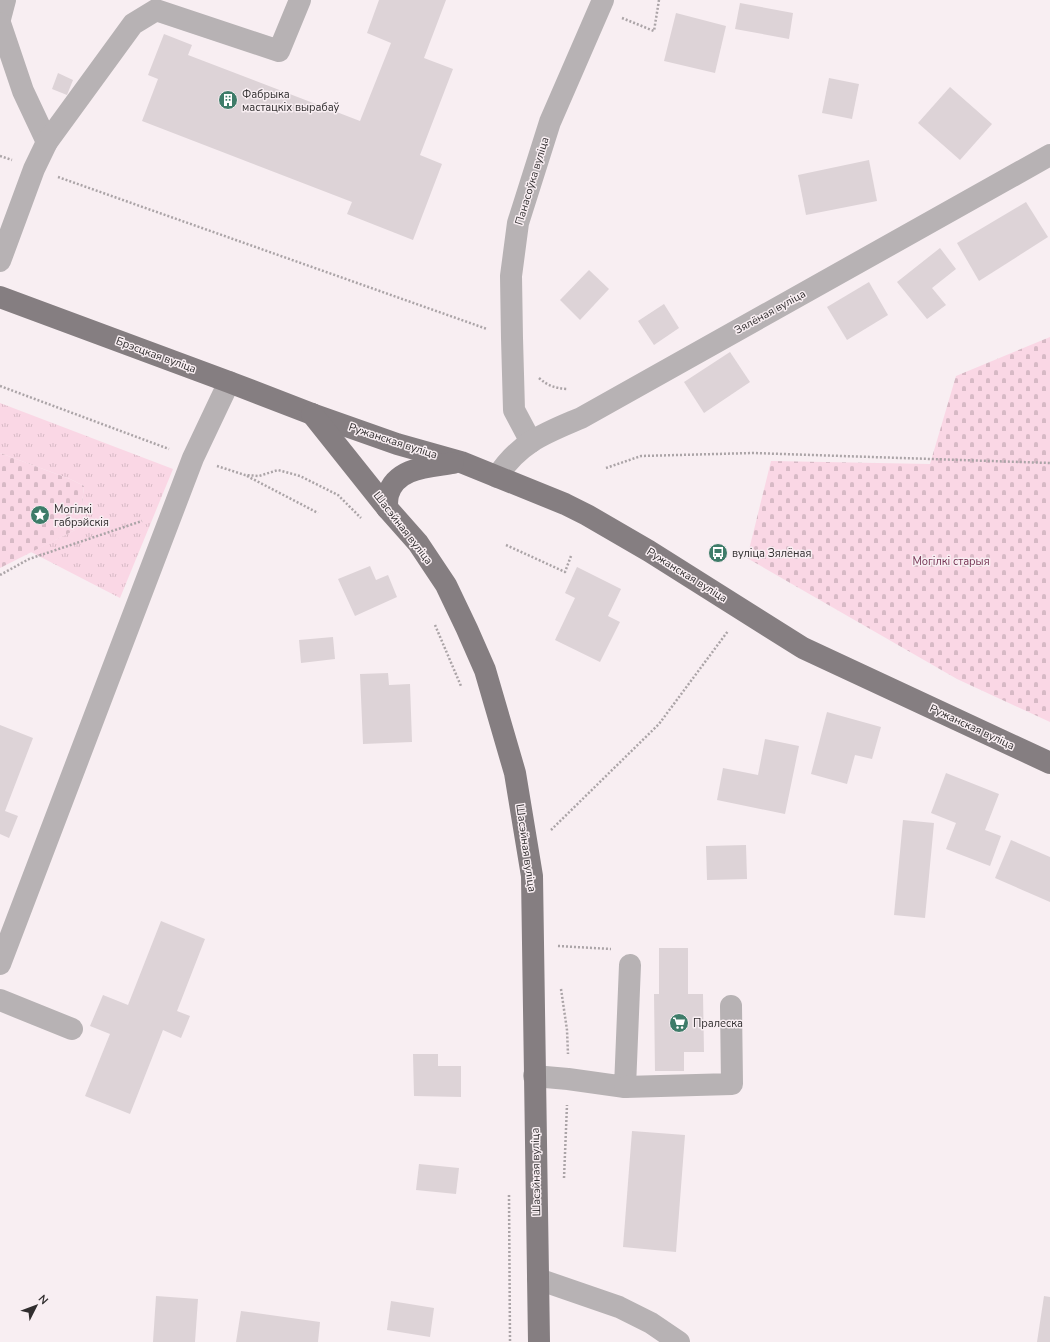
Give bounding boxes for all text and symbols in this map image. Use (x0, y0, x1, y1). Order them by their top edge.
place label: Фабрыка мастацкіх вырабаў (242, 87, 340, 115)
building icon: Фабрыка мастацкіх вырабаў (217, 89, 239, 111)
street label: Панасоўка вуліца (511, 135, 553, 227)
street label: Зялёная вуліца (732, 286, 808, 338)
street label: Брэсцкая вуліца (114, 334, 198, 376)
street label: Ружанская вуліца (347, 420, 439, 462)
street label: Шасэйная вуліца (370, 488, 436, 568)
place label: Могілкі габрэйскія (54, 502, 109, 530)
place icon: Могілкі габрэйскія (29, 504, 51, 526)
bus stop icon: вуліца Зялёная (707, 542, 729, 564)
street label: Ружанская вуліца (644, 544, 730, 606)
place label: вуліца Зялёная (732, 546, 811, 561)
park label: Могілкі старыя (912, 554, 990, 569)
street label: Ружанская вуліца (927, 701, 1017, 753)
street label: Шасэйная вуліца (512, 803, 540, 893)
supermarket icon: Пралеска (668, 1012, 690, 1034)
place label: Пралеска (693, 1016, 743, 1031)
street label: Шасэйная вуліца (528, 1128, 544, 1216)
north arrow (16, 1286, 56, 1326)
text: N (35, 1292, 51, 1308)

